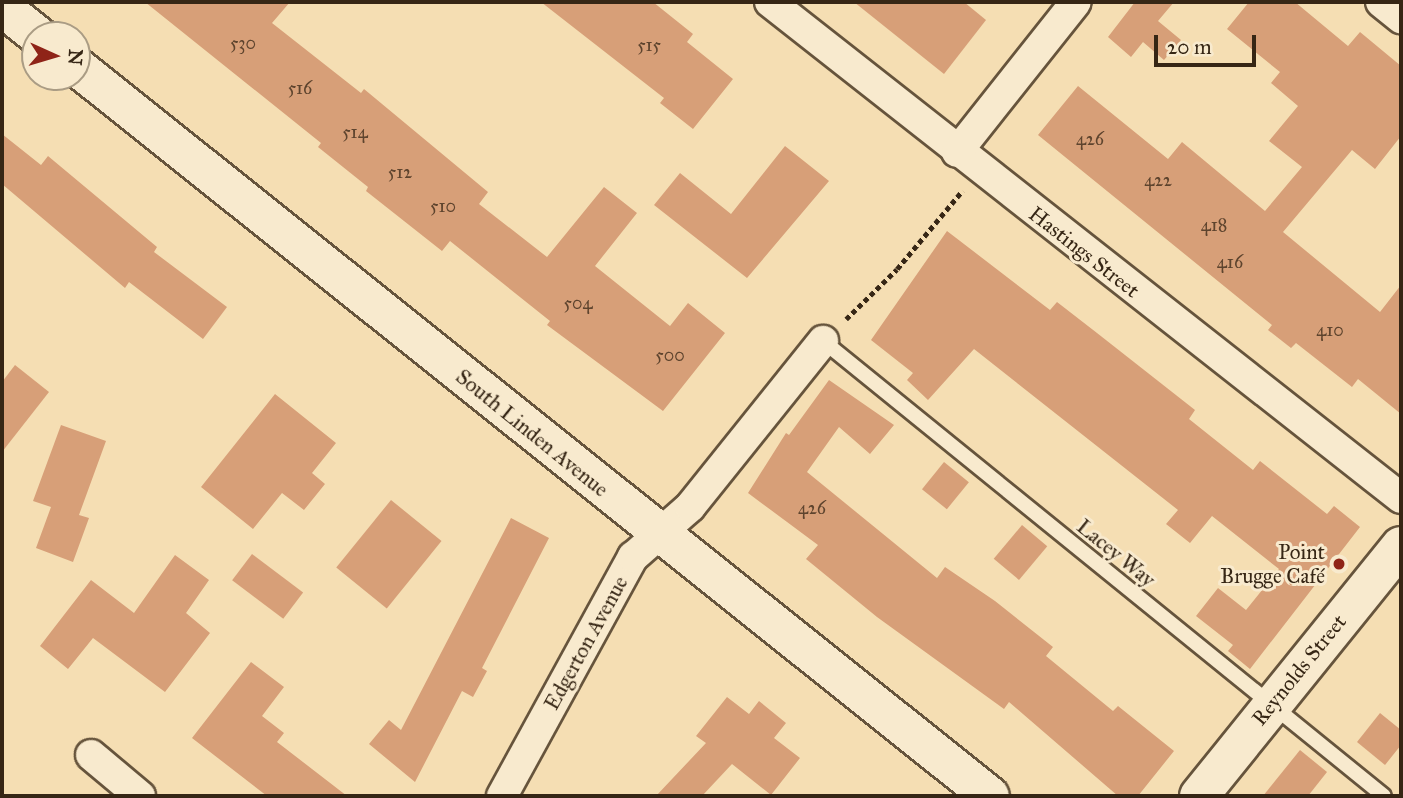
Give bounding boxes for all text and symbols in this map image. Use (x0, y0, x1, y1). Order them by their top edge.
north arrow (21, 21, 91, 91)
scale bar (1158, 21, 1260, 65)
house number: 530 (230, 32, 256, 54)
house number: 515 (637, 34, 661, 56)
text: 20 m (1167, 34, 1212, 60)
text: N (63, 49, 87, 66)
house number: 516 (288, 77, 312, 99)
house number: 514 (342, 121, 368, 143)
house number: 426 (1076, 128, 1104, 150)
house number: 512 (388, 161, 412, 183)
house number: 422 (1144, 169, 1172, 191)
house number: 510 (430, 195, 456, 217)
street label: Hastings Street (1024, 201, 1144, 303)
house number: 418 (1201, 214, 1227, 236)
house number: 416 (1217, 251, 1243, 273)
house number: 504 (564, 292, 592, 314)
house number: 410 (1316, 319, 1344, 341)
house number: 500 (655, 344, 685, 366)
street label: South Linden Avenue (451, 364, 613, 502)
house number: 426 (798, 497, 826, 519)
street label: Lacey Way (1072, 514, 1160, 592)
place label: Point Brugge Café (1220, 539, 1325, 589)
marker: Point Brugge Café (1331, 556, 1347, 572)
street label: Edgerton Avenue (539, 572, 633, 714)
street label: Reynolds Street (1247, 609, 1351, 731)

